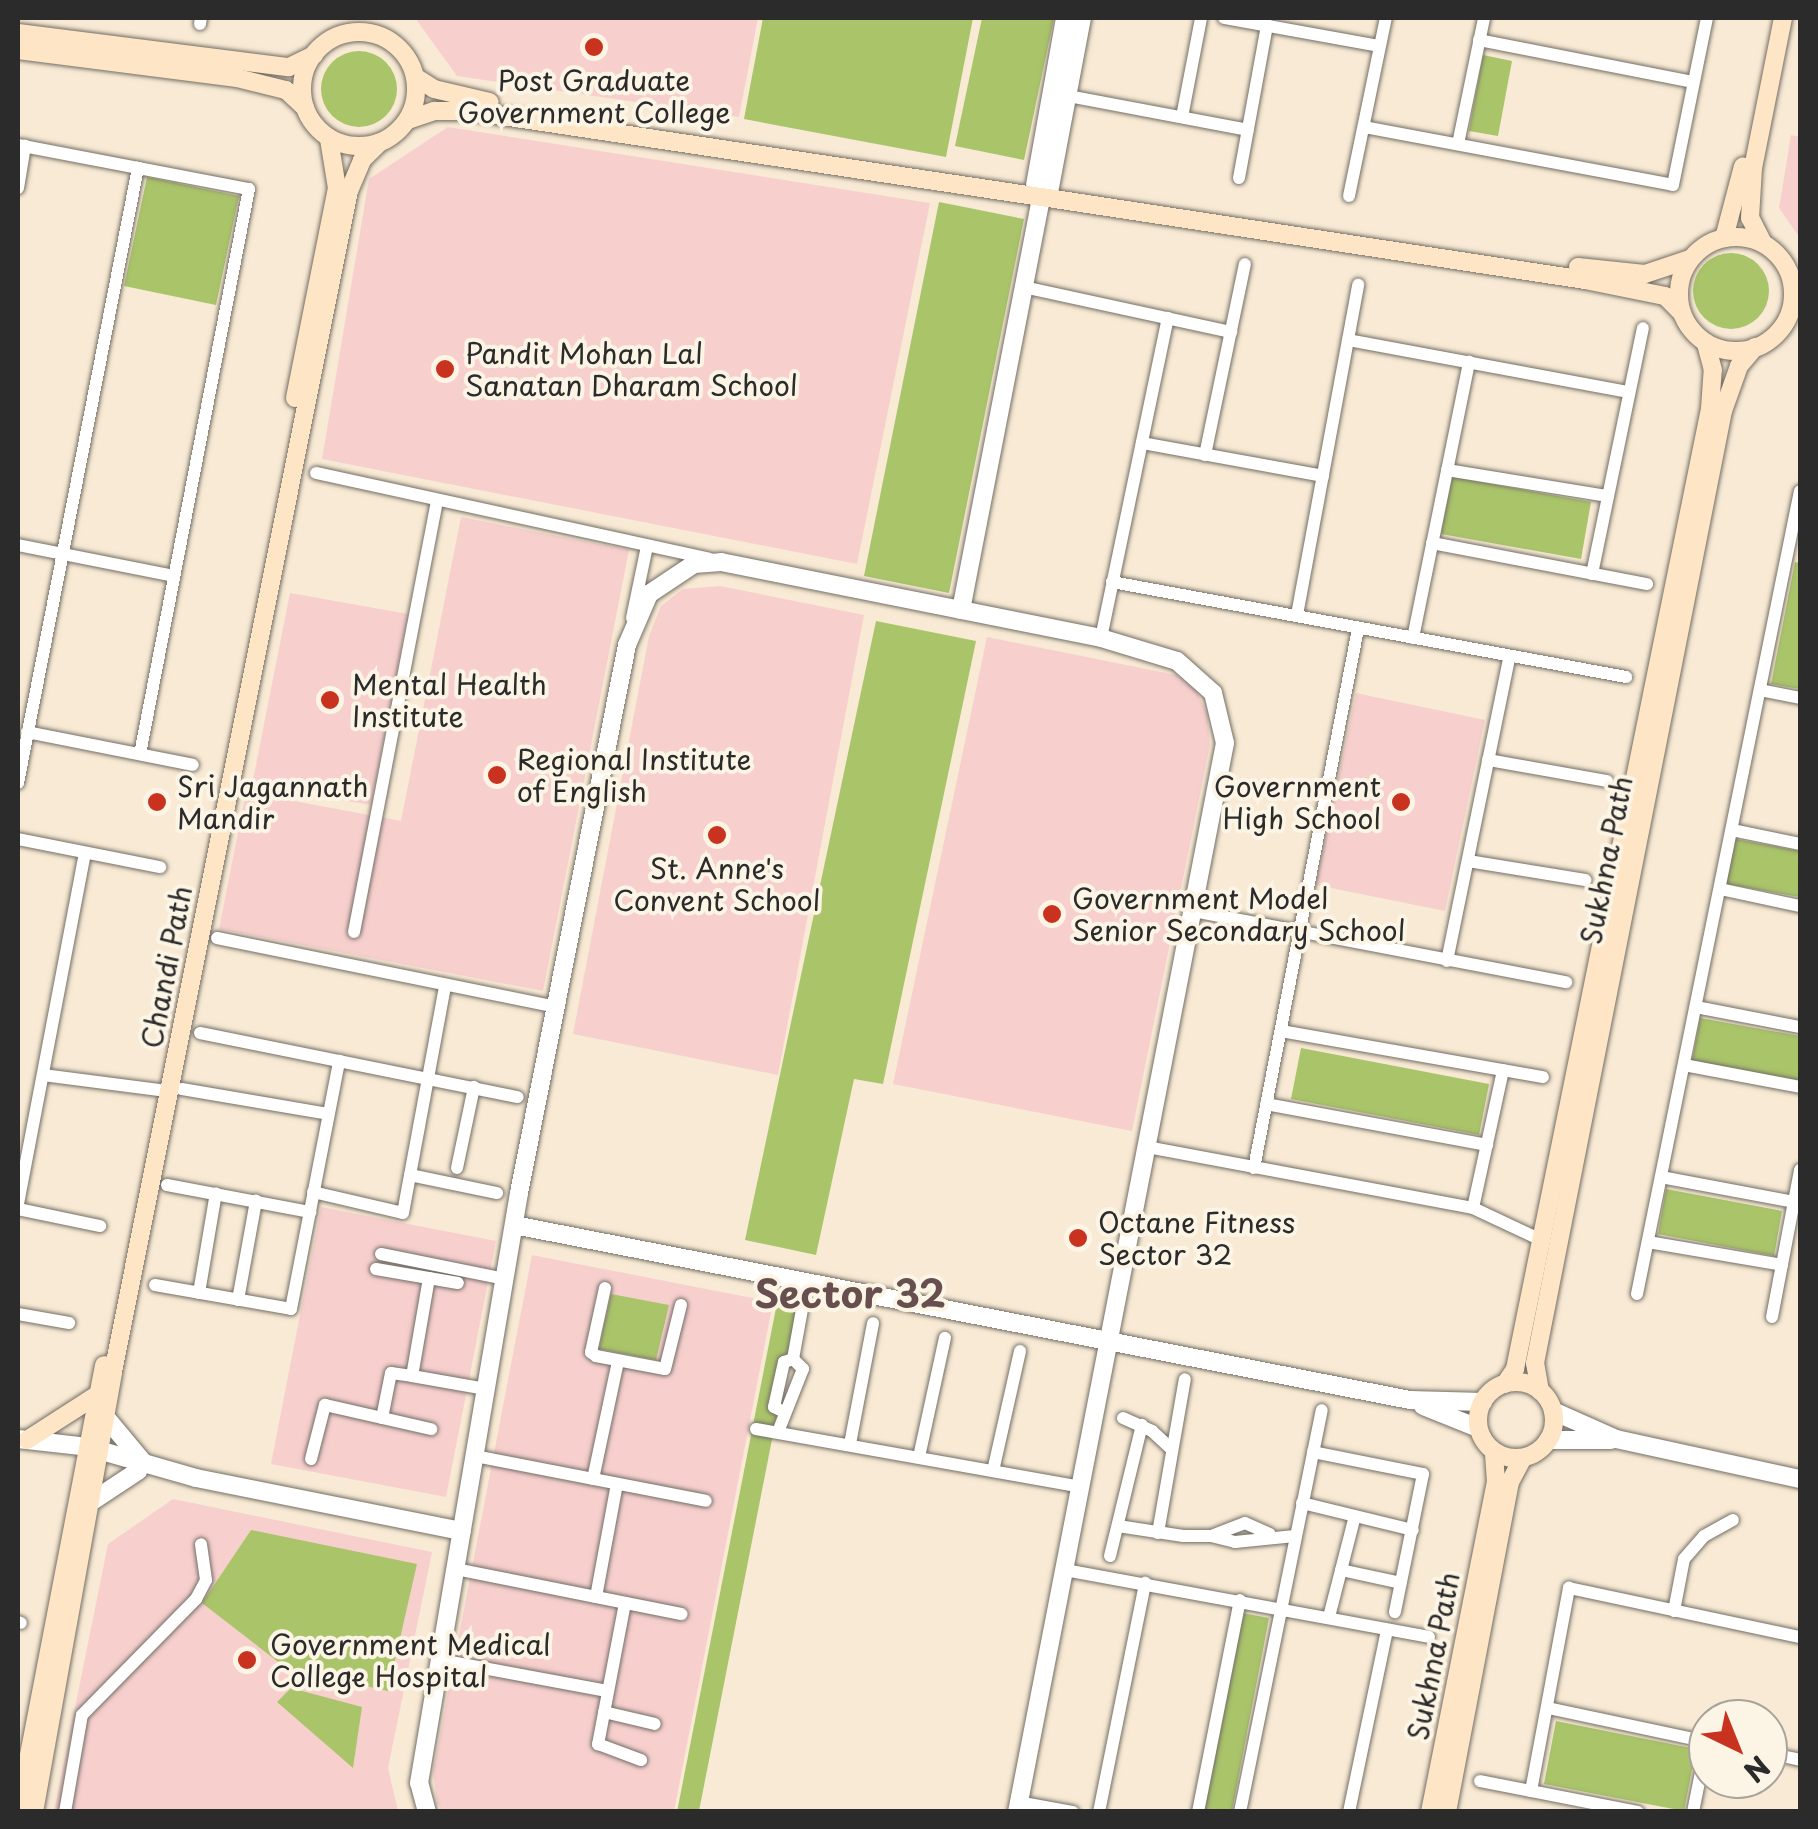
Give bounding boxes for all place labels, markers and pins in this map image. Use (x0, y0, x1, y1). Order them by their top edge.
marker: Post Graduate Government College (583, 36, 605, 58)
place label: Post Graduate Government College (457, 63, 731, 129)
place label: Pandit Mohan Lal Sanatan Dharam School (465, 336, 798, 402)
marker: Pandit Mohan Lal Sanatan Dharam School (434, 358, 456, 380)
place label: Mental Health Institute (352, 667, 548, 733)
marker: Mental Health Institute (317, 687, 343, 713)
place label: Regional Institute of English (517, 742, 753, 808)
marker: Regional Institute of English (486, 764, 508, 786)
place label: Sri Jagannath Mandir (177, 769, 368, 835)
place label: Government High School (1214, 769, 1381, 835)
marker: Sri Jagannath Mandir (146, 791, 168, 813)
marker: Government High School (1390, 791, 1412, 813)
marker: St. Anne's Convent School (706, 824, 728, 846)
place label: St. Anne's Convent School (613, 851, 821, 917)
place label: Government Model Senior Secondary School (1072, 881, 1407, 947)
marker: Government Model Senior Secondary School (1041, 903, 1063, 925)
place label: Octane Fitness Sector 32 (1098, 1205, 1296, 1271)
marker: Octane Fitness Sector 32 (1067, 1227, 1089, 1249)
place label: Government Medical College Hospital (270, 1627, 551, 1693)
marker: Government Medical College Hospital (234, 1647, 260, 1673)

